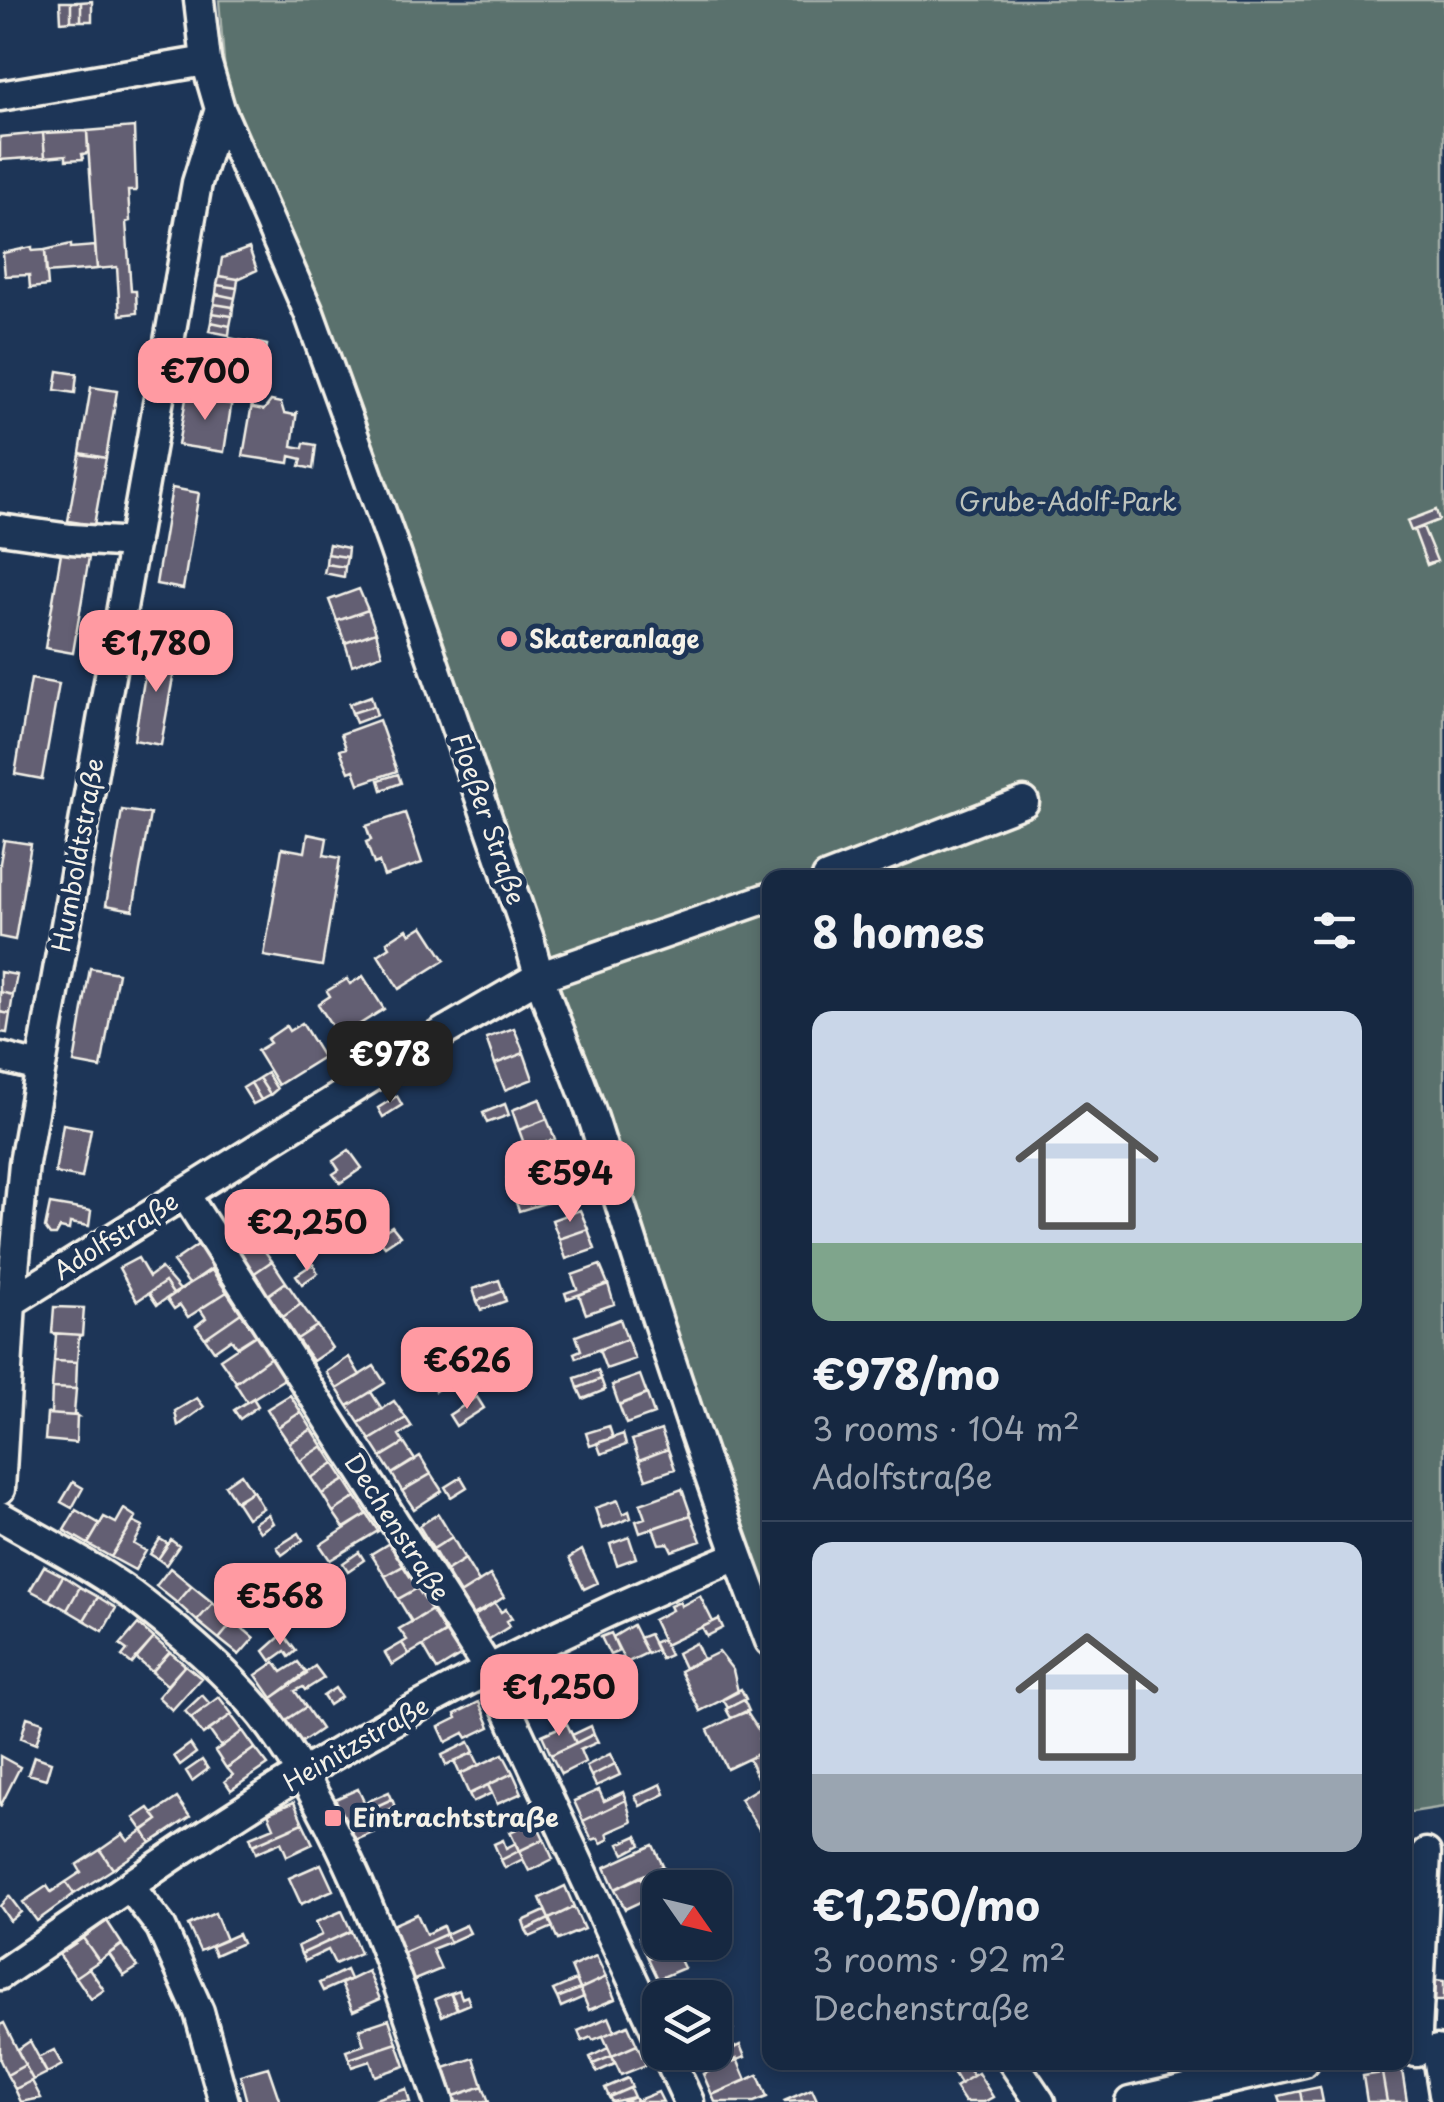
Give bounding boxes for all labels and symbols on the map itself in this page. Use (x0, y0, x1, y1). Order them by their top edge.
pin: €700 (146, 338, 264, 423)
park label: Grube-Adolf-Park (959, 482, 1177, 520)
pin: €1,780 (75, 610, 237, 695)
place label: Skateranlage (529, 619, 699, 657)
marker: Skateranlage (498, 628, 520, 650)
street label: Floeßer Straße (442, 728, 536, 910)
street label: Humboldtstraße (41, 755, 113, 955)
pin: €978 (331, 1021, 449, 1106)
pin: €594 (511, 1140, 629, 1225)
street label: Adolfstraße (46, 1182, 185, 1289)
pin: €2,250 (226, 1189, 388, 1274)
pin: €626 (408, 1327, 526, 1412)
street label: Dechenstraße (336, 1445, 460, 1608)
pin: €568 (221, 1563, 339, 1648)
pin: €1,250 (478, 1654, 640, 1739)
street label: Heinitzstraße (275, 1686, 436, 1800)
place label: Eintrachtstraße (353, 1798, 559, 1836)
marker: Eintrachtstraße (322, 1807, 344, 1829)
north arrow (642, 1870, 732, 1960)

